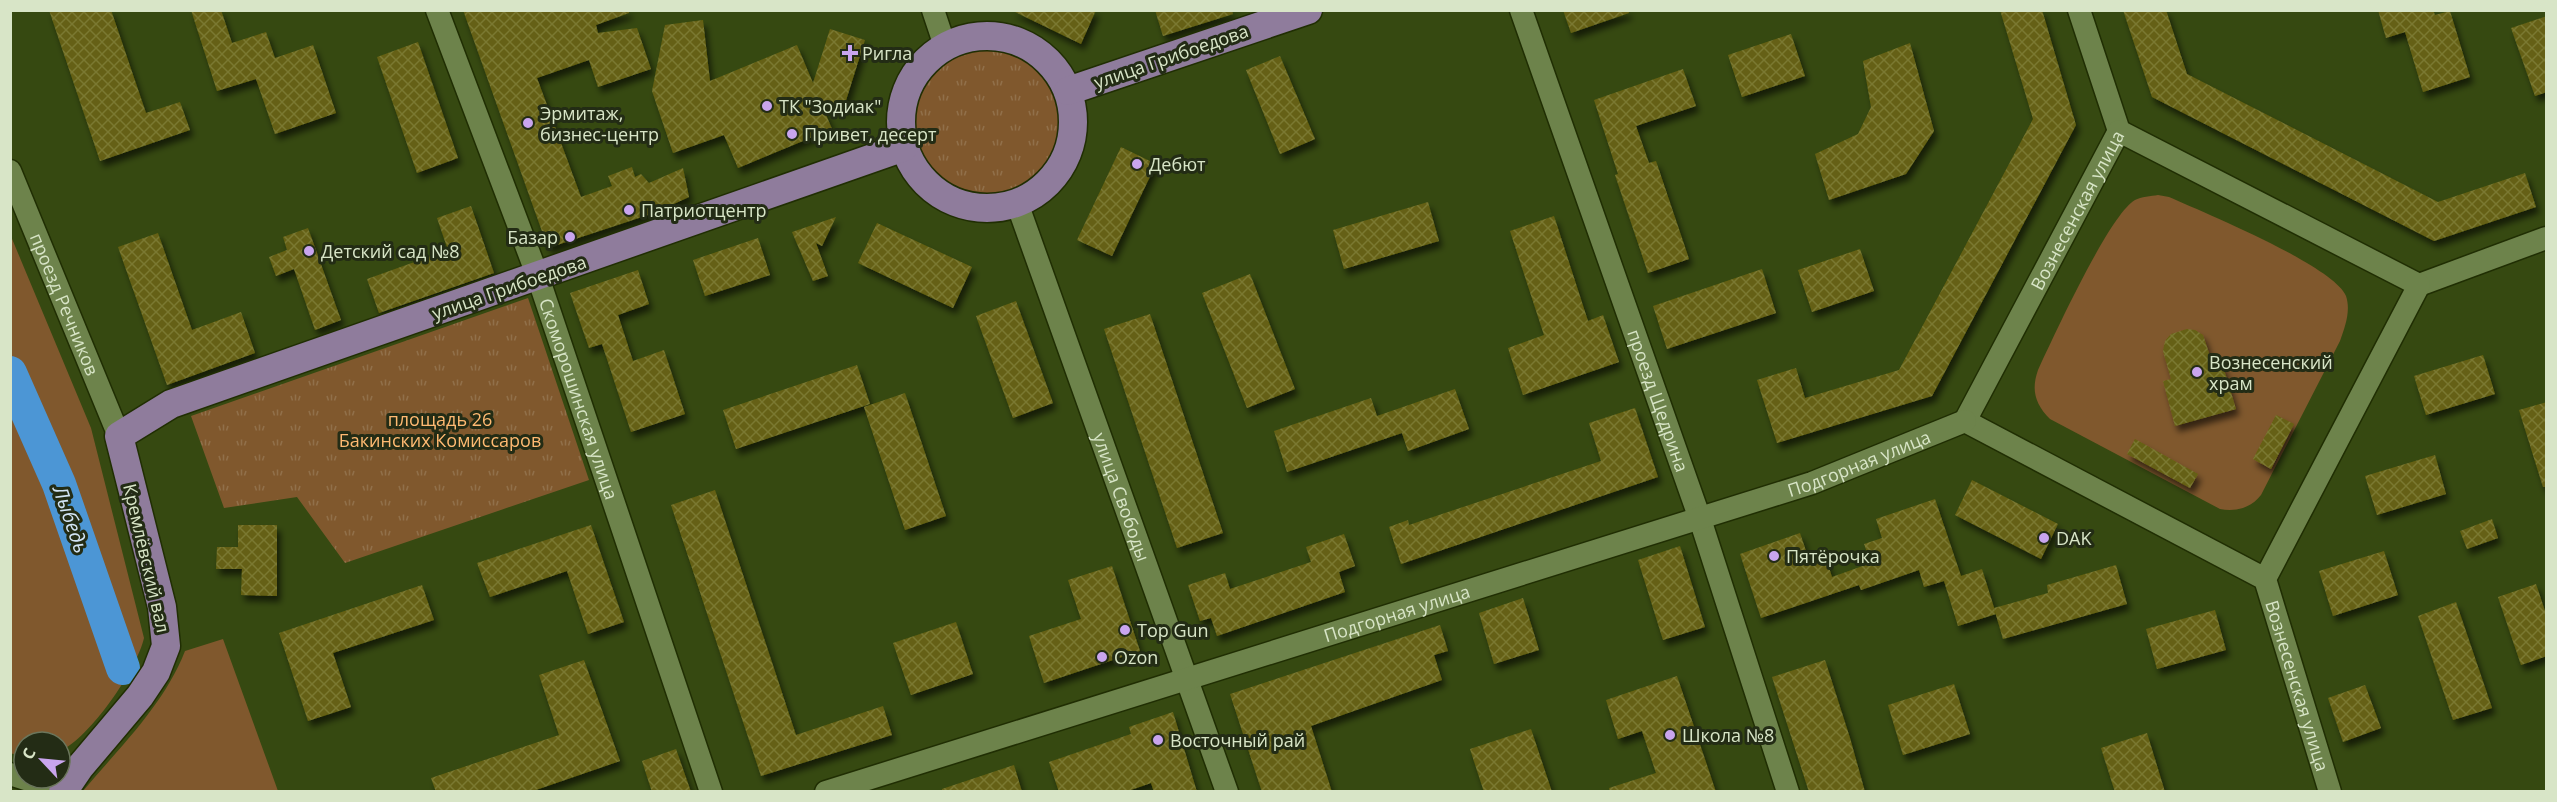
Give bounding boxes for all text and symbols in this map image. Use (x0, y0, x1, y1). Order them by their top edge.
street label: улица Грибоедова (1091, 18, 1251, 94)
place label: Ригла (862, 41, 912, 65)
marker: Ригла (843, 46, 857, 60)
place label: ТК "Зодиак" (779, 94, 881, 118)
marker: ТК "Зодиак" (760, 99, 774, 113)
place label: Эрмитаж, бизнес-центр (540, 101, 659, 146)
marker: Эрмитаж, бизнес-центр (521, 116, 535, 130)
place label: Привет, десерт (804, 122, 937, 146)
street label: Вознесенская улица (2025, 126, 2129, 294)
marker: Привет, десерт (785, 127, 799, 141)
place label: Дебют (1149, 152, 1206, 176)
marker: Дебют (1130, 157, 1144, 171)
place label: Патриотцентр (641, 198, 767, 222)
marker: Патриотцентр (622, 203, 636, 217)
place label: Базар (507, 225, 558, 249)
street label: проезд Речников (25, 229, 105, 379)
marker: Базар (563, 230, 577, 244)
place label: Детский сад №8 (321, 239, 460, 263)
marker: Детский сад №8 (302, 244, 316, 258)
street label: улица Грибоедова (429, 249, 589, 325)
street label: Скоморошинская улица (534, 295, 624, 503)
street label: проезд Щедрина (1622, 326, 1695, 475)
place label: Вознесенский храм (2209, 350, 2333, 395)
marker: Вознесенский храм (2190, 365, 2204, 379)
park label: площадь 26 Бакинских Комиссаров (339, 407, 541, 452)
street label: Подгорная улица (1784, 424, 1934, 502)
street label: улица Свободы (1088, 429, 1156, 565)
water label: Лыбедь (47, 481, 95, 556)
street label: Кремлёвский вал (118, 481, 176, 635)
place label: DAK (2056, 526, 2092, 550)
marker: DAK (2037, 531, 2051, 545)
place label: Пятёрочка (1786, 544, 1880, 568)
marker: Пятёрочка (1767, 549, 1781, 563)
street label: Подгорная улица (1320, 579, 1473, 647)
street label: Вознесенская улица (2260, 597, 2335, 774)
place label: Top Gun (1137, 618, 1209, 642)
marker: Top Gun (1118, 623, 1132, 637)
place label: Ozon (1114, 645, 1158, 669)
marker: Ozon (1095, 650, 1109, 664)
place label: Школа №8 (1682, 723, 1774, 747)
place label: Восточный рай (1170, 728, 1305, 752)
marker: Школа №8 (1663, 728, 1677, 742)
north arrow (12, 730, 72, 790)
marker: Восточный рай (1151, 733, 1165, 747)
text: С (16, 744, 41, 763)

